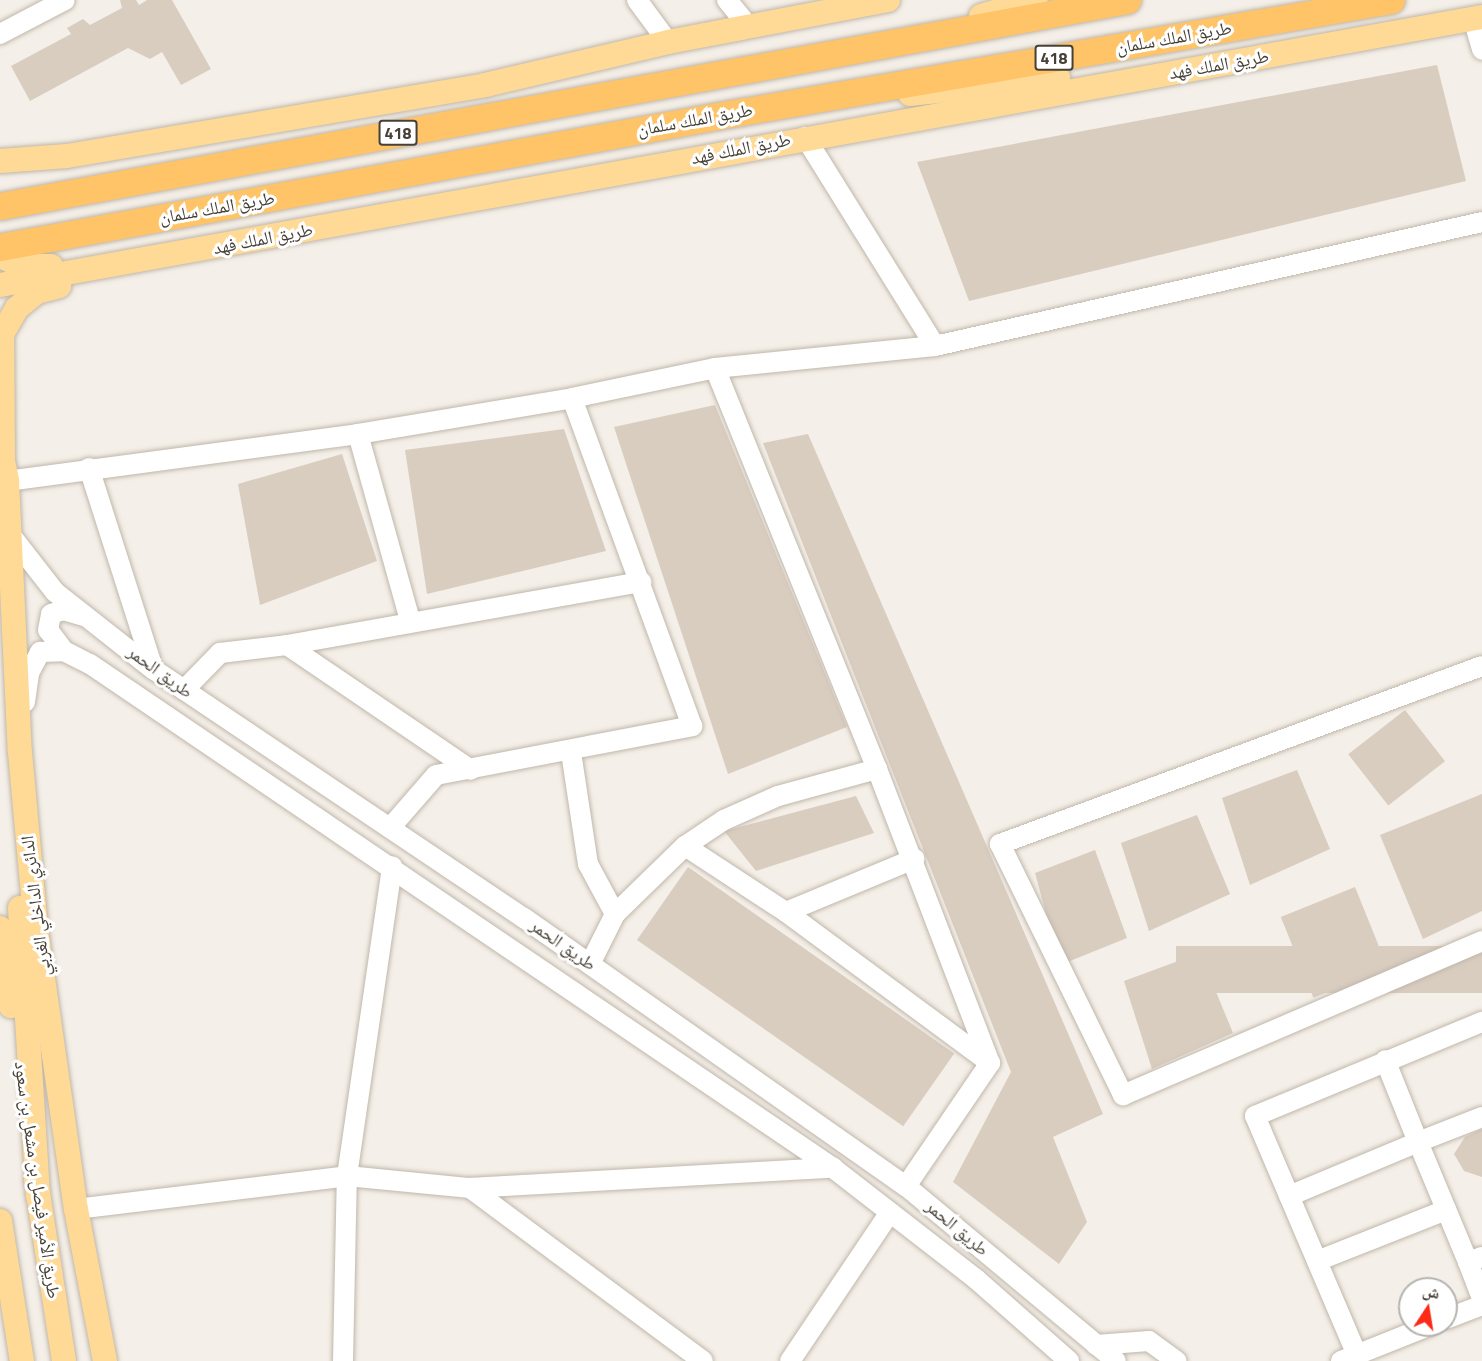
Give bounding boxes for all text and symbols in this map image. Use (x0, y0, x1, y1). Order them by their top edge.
street label: طريق الملك سلمان (1115, 17, 1233, 59)
road number: 418 (1034, 45, 1074, 71)
street label: طريق الملك فهد (1167, 46, 1271, 84)
street label: طريق الملك سلمان (636, 99, 754, 141)
road number: 418 (378, 120, 418, 146)
street label: طريق الملك فهد (689, 129, 793, 169)
street label: طريق الملك سلمان (158, 187, 276, 229)
street label: طريق الملك فهد (211, 219, 315, 259)
street label: طريق الحمر (123, 641, 197, 703)
street label: الدائري الداخلي الغربي (17, 834, 55, 978)
street label: طريق الحمر (526, 914, 600, 976)
street label: طريق الأمير فيصل بن مشعل بن سعود (10, 1060, 64, 1300)
street label: طريق الحمر (921, 1195, 993, 1261)
north arrow (1398, 1277, 1458, 1337)
text: ش (1421, 1278, 1442, 1305)

